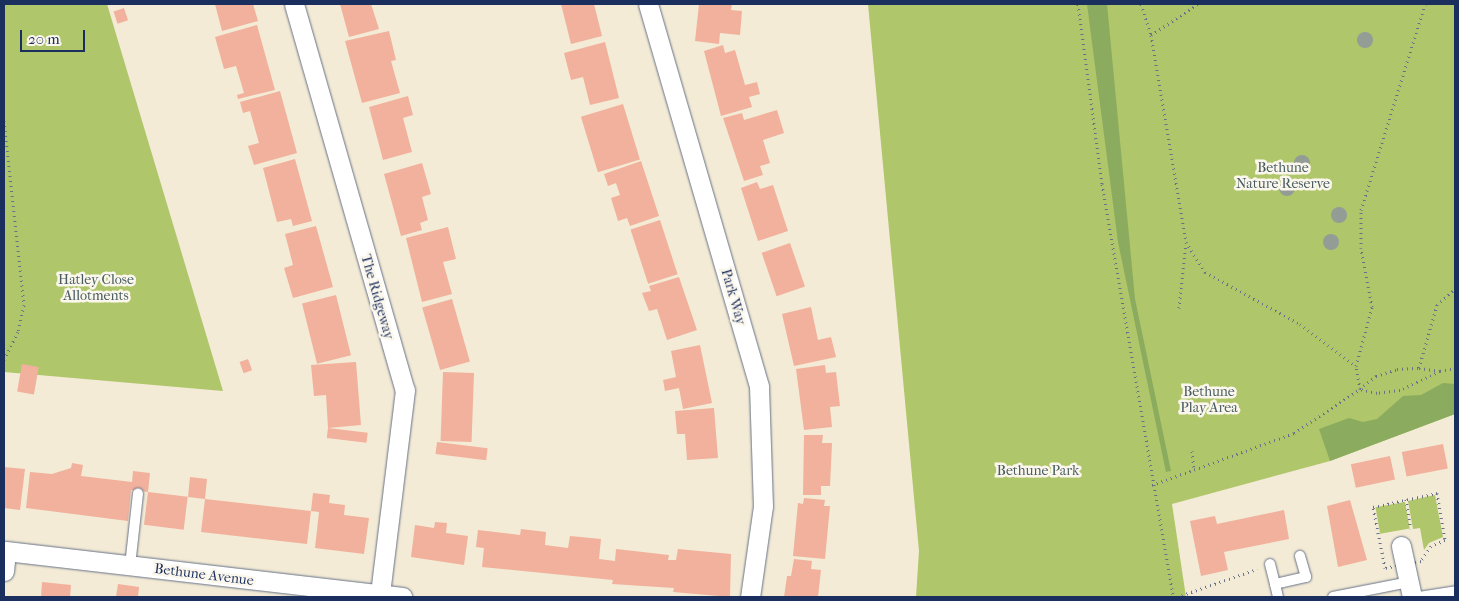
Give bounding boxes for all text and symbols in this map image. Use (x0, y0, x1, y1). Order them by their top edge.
scale bar (22, 20, 88, 52)
text: 20 m (28, 30, 60, 48)
park label: Bethune Nature Reserve (1236, 160, 1330, 192)
street label: The Ridgeway (357, 253, 397, 341)
street label: Park Way (717, 267, 749, 327)
park label: Hatley Close Allotments (58, 272, 134, 304)
park label: Bethune Play Area (1180, 384, 1238, 417)
park label: Bethune Park (997, 463, 1079, 479)
street label: Bethune Avenue (153, 561, 255, 589)

